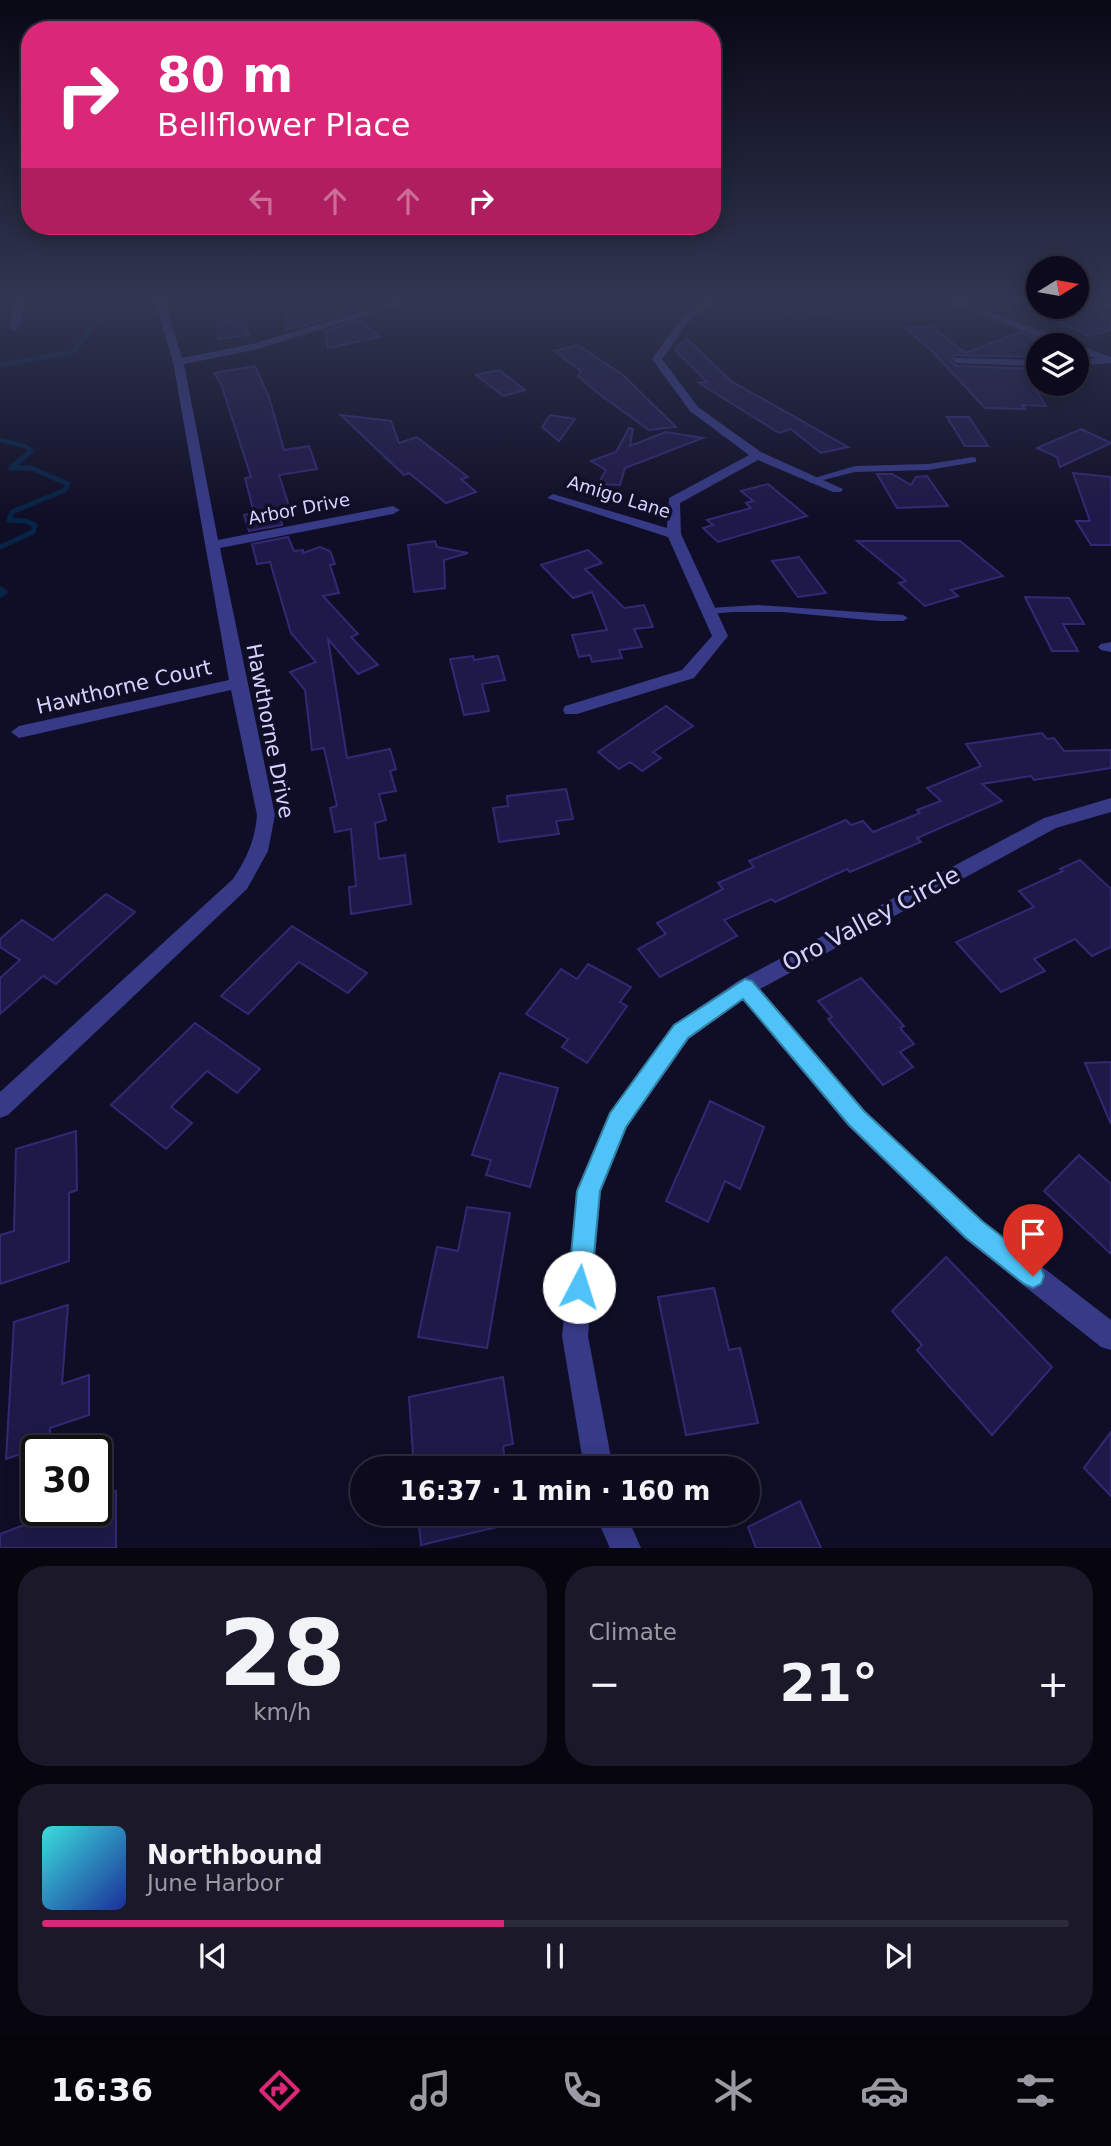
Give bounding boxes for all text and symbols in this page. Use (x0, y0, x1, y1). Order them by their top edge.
text: 80 m (157, 47, 293, 104)
icon: right (42, 49, 133, 140)
text: Bellflower Place (157, 106, 410, 144)
icon: left (243, 182, 281, 220)
icon: ahead (316, 182, 354, 220)
icon: ahead (389, 182, 427, 220)
icon: right (462, 182, 500, 220)
north arrow (1026, 256, 1088, 318)
map controls (1026, 256, 1089, 396)
button: layers (1026, 333, 1089, 396)
street label: Amigo Lane (565, 471, 673, 522)
street label: Arbor Drive (246, 488, 352, 529)
street label: Hawthorne Drive (241, 642, 299, 820)
street label: Hawthorne Court (34, 655, 214, 719)
street label: Oro Valley Circle (777, 860, 965, 978)
pin (1003, 1204, 1063, 1276)
icon: arrive (1014, 1215, 1052, 1253)
position arrow (542, 1250, 616, 1324)
speed limit sign: 30 (21, 1435, 112, 1526)
text: 16:37 · 1 min · 160 m (400, 1476, 710, 1506)
text: 28 (219, 1601, 346, 1706)
text: Climate (589, 1619, 677, 1645)
text: 21° (780, 1653, 878, 1713)
text: − (589, 1662, 620, 1706)
text: + (1037, 1662, 1069, 1706)
text: km/h (253, 1699, 311, 1725)
text: Northbound (147, 1840, 323, 1870)
text: June Harbor (147, 1870, 283, 1896)
icon: previous (194, 1937, 232, 1975)
icon: pause (536, 1937, 574, 1975)
icon: next (879, 1937, 917, 1975)
icon: directions (255, 2066, 304, 2115)
icon: music (406, 2066, 455, 2115)
icon: phone (557, 2066, 606, 2115)
icon: climate (709, 2066, 758, 2115)
icon: car (860, 2066, 909, 2115)
icon: filters (1011, 2066, 1060, 2115)
text: 16:36 (51, 2071, 153, 2109)

